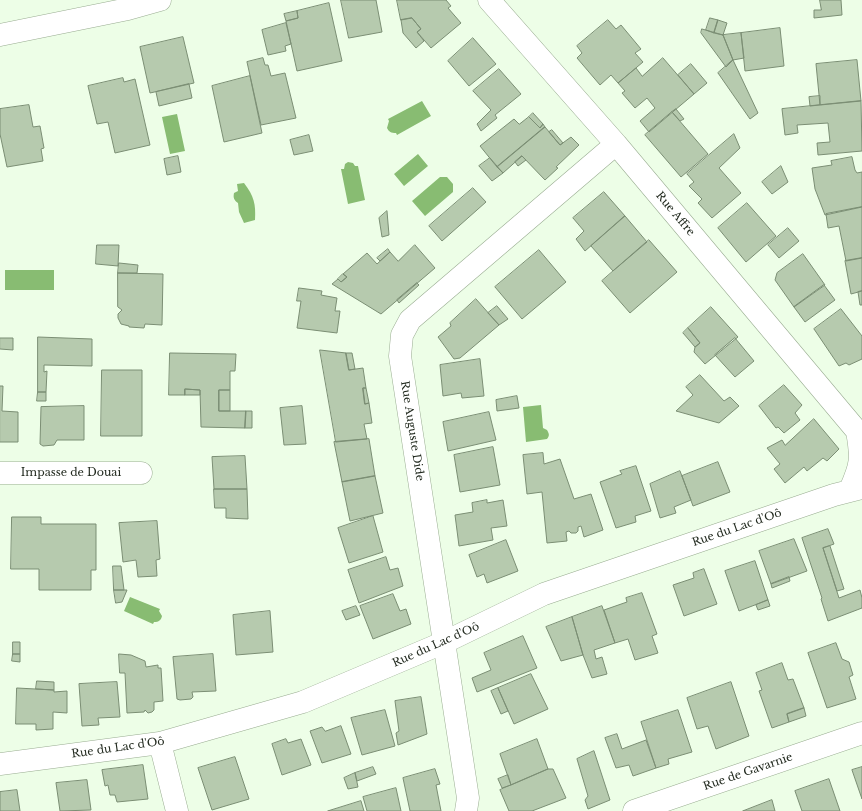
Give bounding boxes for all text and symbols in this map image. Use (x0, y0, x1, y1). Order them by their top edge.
street label: Rue Affre (653, 189, 697, 239)
street label: Rue Auguste Dide (398, 380, 426, 482)
street label: Impasse de Douai (21, 466, 121, 480)
street label: Rue du Lac d'Oô (690, 506, 784, 550)
street label: Rue du Lac d'Oô (390, 620, 482, 670)
street label: Rue du Lac d'Oô (71, 735, 165, 761)
street label: Rue de Gavarnie (702, 751, 794, 793)

